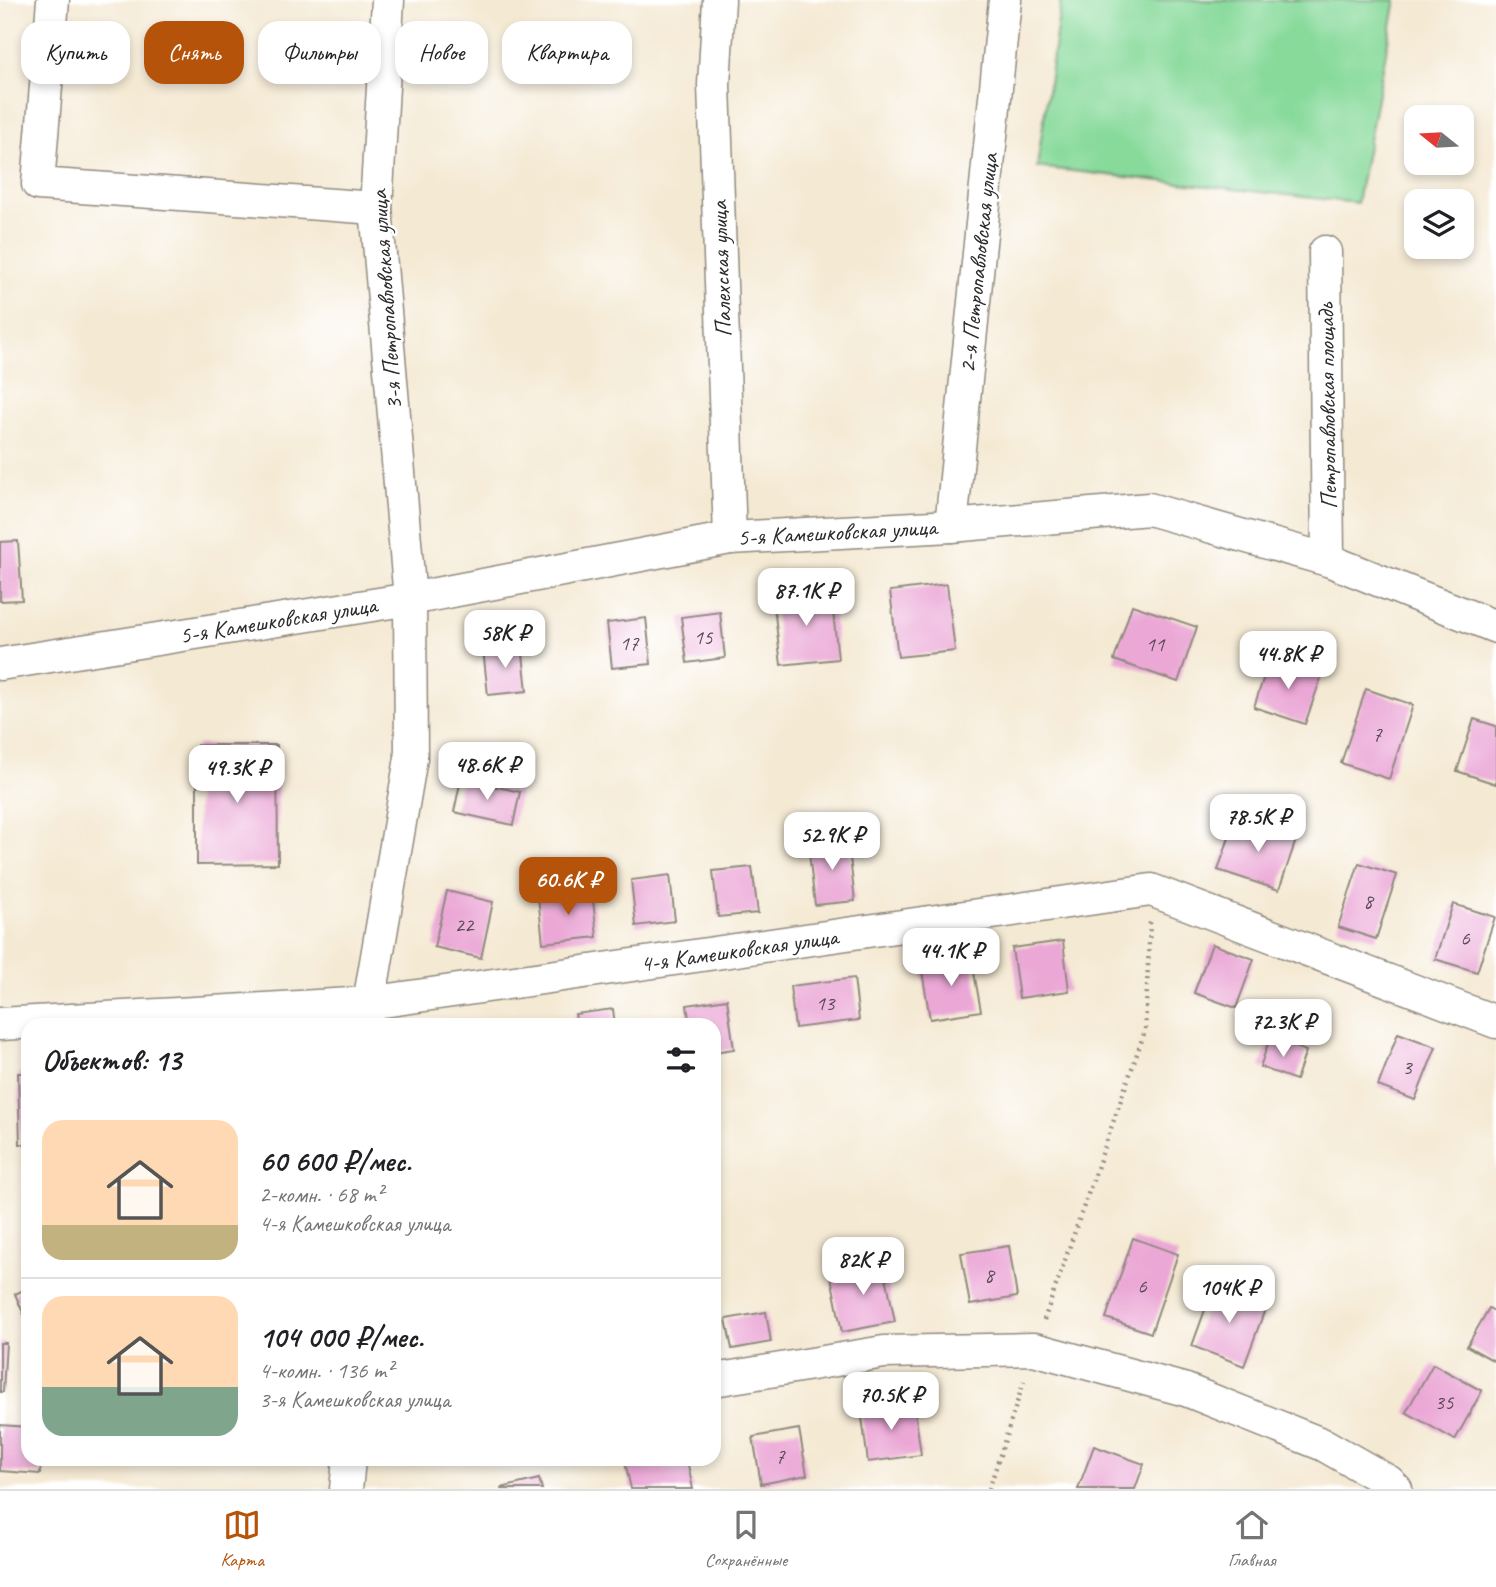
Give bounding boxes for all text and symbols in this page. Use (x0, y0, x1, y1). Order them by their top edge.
chip: Купить (21, 21, 130, 84)
chip: Снять (144, 21, 244, 84)
chip: Фильтры (258, 21, 381, 84)
chip: Новое (395, 21, 488, 84)
chip: Квартира (502, 21, 632, 84)
north arrow (1404, 105, 1474, 175)
map controls (1404, 105, 1474, 259)
street label: 2-я Петропавловская улица (952, 150, 1005, 374)
street label: 3-я Петропавловская улица (363, 188, 409, 411)
button: layers (1404, 189, 1474, 259)
street label: Палехская улица (704, 199, 738, 338)
street label: Петропавловская площадь (1310, 301, 1344, 509)
street label: 5-я Камешковская улица (737, 512, 939, 552)
pin: 87.1K ₽ (741, 568, 871, 628)
text: 87.1K ₽ (774, 576, 838, 605)
street label: 5-я Камешковская улица (177, 589, 381, 650)
pin: 58K ₽ (456, 610, 554, 670)
text: 58K ₽ (480, 618, 530, 647)
house number: 15 (694, 624, 714, 650)
house number: 17 (620, 630, 640, 656)
house number: 11 (1146, 631, 1166, 657)
pin: 44.8K ₽ (1223, 632, 1353, 691)
text: 44.8K ₽ (1256, 639, 1320, 668)
house number: 7 (1372, 721, 1383, 747)
pin: 48.6K ₽ (422, 742, 552, 802)
pin: 49.3K ₽ (172, 746, 302, 805)
text: 48.6K ₽ (454, 750, 520, 779)
text: 49.3K ₽ (205, 753, 269, 782)
pin: 78.5K ₽ (1193, 794, 1323, 854)
text: 78.5K ₽ (1226, 802, 1290, 831)
pin: 52.9K ₽ (767, 812, 897, 872)
text: 52.9K ₽ (800, 820, 864, 849)
pin: 60.6K ₽ (503, 858, 633, 917)
text: 60.6K ₽ (535, 865, 601, 894)
house number: 8 (1363, 888, 1375, 914)
house number: 22 (455, 912, 475, 938)
street label: 4-я Камешковская улица (638, 921, 842, 979)
house number: 6 (1460, 925, 1470, 951)
pin: 44.1K ₽ (886, 928, 1016, 988)
text: 44.1K ₽ (919, 936, 983, 965)
house number: 13 (816, 990, 836, 1016)
pin: 72.3K ₽ (1218, 1000, 1348, 1059)
text: 72.3K ₽ (1251, 1007, 1315, 1036)
text: Объектов: 13 (42, 1041, 181, 1079)
icon: filters (662, 1041, 700, 1079)
house number: 3 (1402, 1054, 1413, 1080)
text: 60 600 ₽/мес. (259, 1142, 411, 1180)
icon: home (98, 1148, 182, 1232)
text: 2-комн. · 68 m² (259, 1180, 383, 1209)
text: 4-я Камешковская улица (259, 1209, 450, 1238)
pin: 82K ₽ (814, 1238, 912, 1297)
text: 82K ₽ (838, 1245, 888, 1274)
house number: 8 (984, 1262, 996, 1288)
pin: 104K ₽ (1172, 1266, 1286, 1325)
house number: 6 (1137, 1273, 1147, 1299)
text: 104K ₽ (1199, 1273, 1259, 1302)
text: 104 000 ₽/мес. (259, 1318, 424, 1356)
icon: home (98, 1324, 182, 1408)
text: 4-комн. · 136 m² (259, 1356, 393, 1385)
pin: 70.5K ₽ (826, 1372, 956, 1432)
text: 70.5K ₽ (859, 1380, 923, 1409)
text: 3-я Камешковская улица (259, 1385, 450, 1414)
house number: 35 (1435, 1389, 1455, 1415)
house number: 7 (775, 1443, 786, 1469)
tab: Карта (220, 1506, 264, 1572)
tab: Сохранённые (705, 1506, 787, 1572)
tab: Главная (1228, 1506, 1276, 1572)

